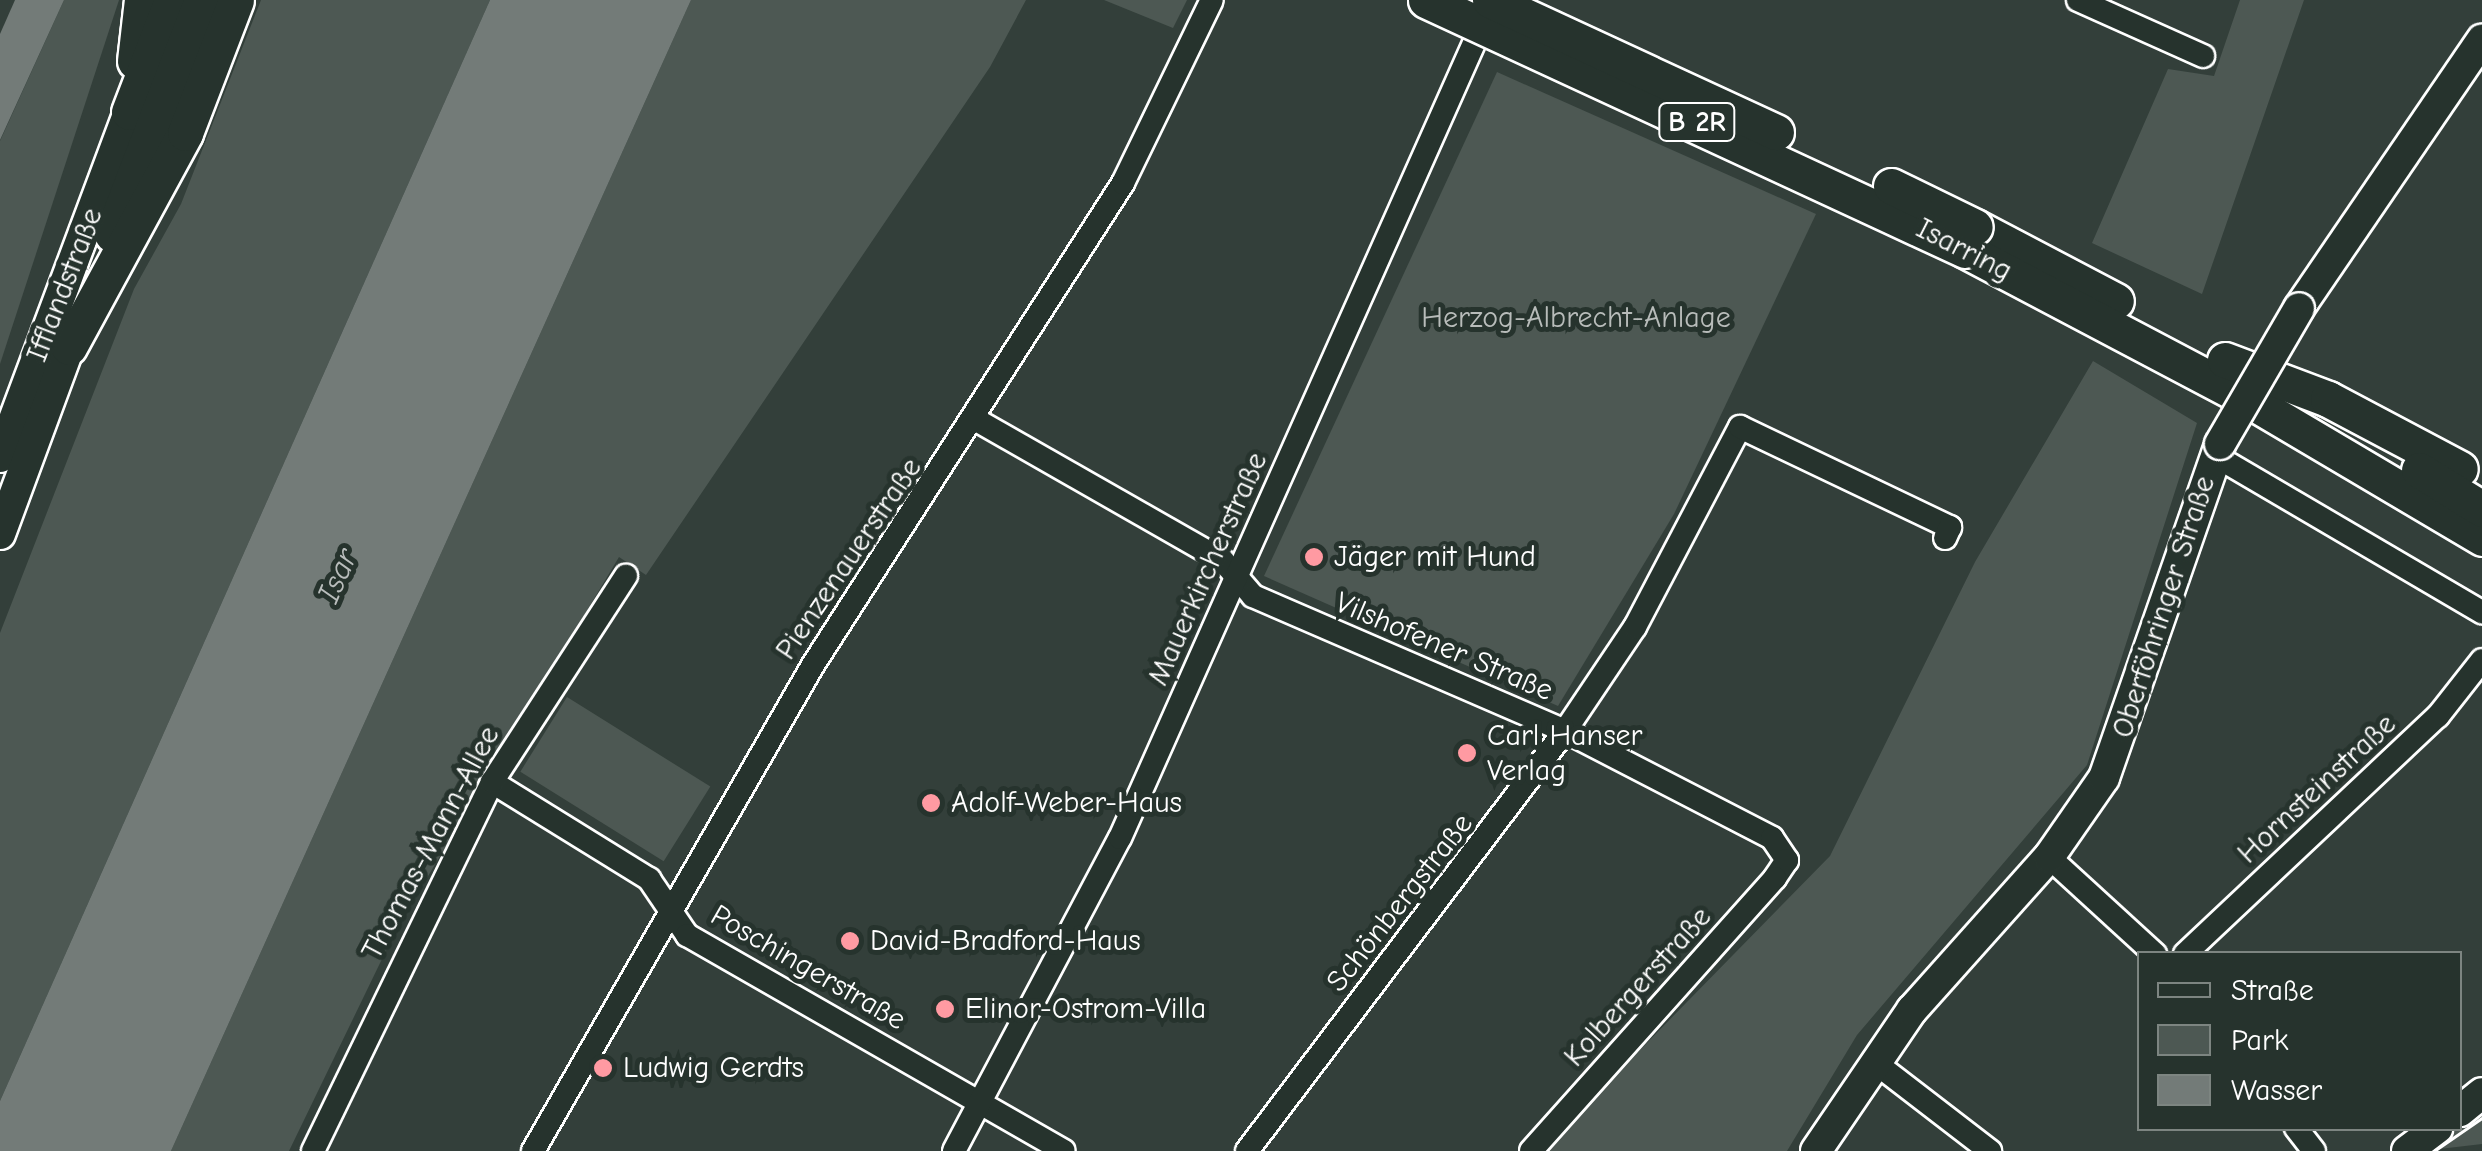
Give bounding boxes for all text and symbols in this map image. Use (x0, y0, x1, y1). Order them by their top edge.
road number: B 2R (1657, 99, 1737, 145)
street label: Ifflandstraße (19, 203, 111, 367)
street label: Isarring (1910, 211, 2018, 289)
park label: Herzog-Albrecht-Anlage (1421, 300, 1731, 336)
street label: Mauerkircherstraße (1140, 447, 1276, 691)
street label: Pienzenauerstraße (768, 451, 930, 667)
street label: Oberföhringer Straße (2105, 472, 2223, 742)
place label: Jäger mit Hund (1334, 539, 1536, 575)
water label: Isar (310, 543, 366, 609)
marker: Jäger mit Hund (1303, 546, 1325, 568)
street label: Vilshofener Straße (1330, 585, 1558, 709)
street label: Hornsteinstraße (2230, 706, 2404, 872)
place label: Carl Hanser Verlag (1487, 718, 1642, 788)
street label: Thomas-Mann-Allee (354, 720, 508, 966)
marker: Carl Hanser Verlag (1456, 742, 1478, 764)
place label: Adolf-Weber-Haus (951, 785, 1182, 821)
marker: Adolf-Weber-Haus (920, 792, 942, 814)
street label: Schönbergstraße (1319, 807, 1481, 999)
street label: Poschingerstraße (704, 898, 912, 1038)
street label: Kolbergerstraße (1557, 900, 1719, 1074)
place label: David-Bradford-Haus (870, 923, 1141, 959)
marker: David-Bradford-Haus (839, 930, 861, 952)
legend (2137, 951, 2462, 1131)
text: Straße (2231, 973, 2314, 1008)
place label: Elinor-Ostrom-Villa (965, 991, 1206, 1027)
marker: Elinor-Ostrom-Villa (934, 998, 956, 1020)
text: Park (2231, 1023, 2288, 1058)
place label: Ludwig Gerdts (623, 1050, 804, 1086)
marker: Ludwig Gerdts (592, 1057, 614, 1079)
text: Wasser (2231, 1073, 2322, 1108)

